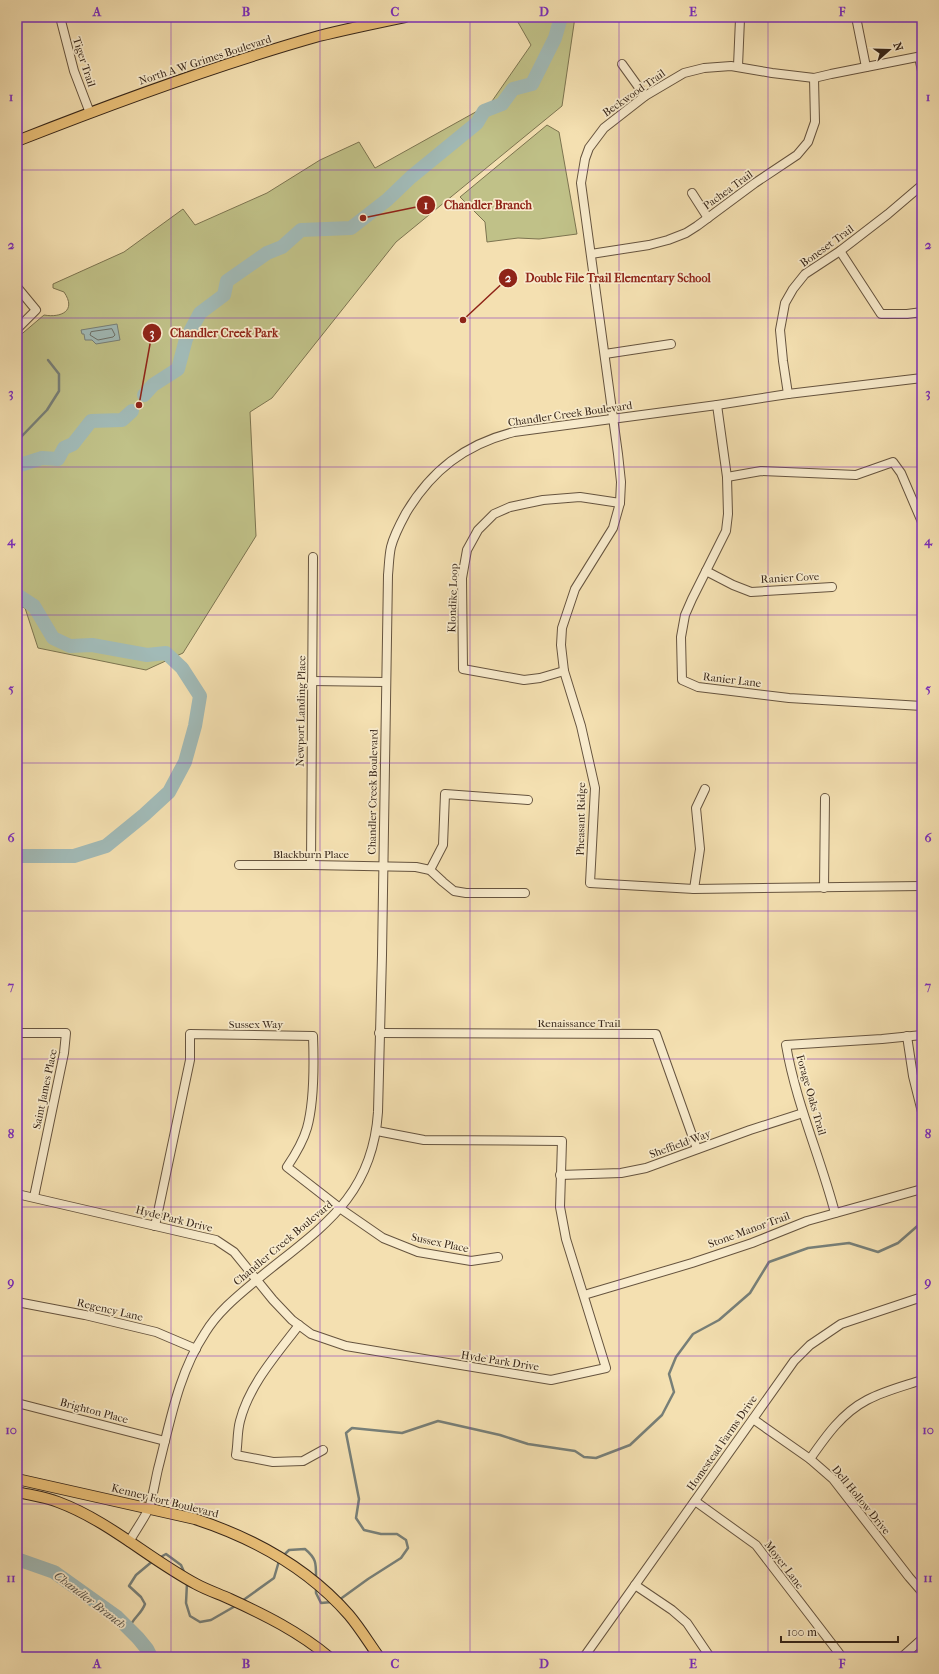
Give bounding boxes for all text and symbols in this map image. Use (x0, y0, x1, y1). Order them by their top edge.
text: A (92, 4, 102, 19)
text: B (242, 4, 251, 19)
text: C (391, 4, 400, 19)
text: D (539, 4, 549, 19)
text: E (689, 4, 697, 19)
text: F (838, 4, 846, 19)
north arrow (869, 30, 909, 70)
street label: North A W Grimes Boulevard (137, 32, 274, 88)
street label: Tiger Trail (70, 36, 98, 88)
text: N (890, 41, 906, 54)
street label: Beckwood Trail (600, 67, 668, 119)
text: 1 (9, 89, 14, 104)
text: 1 (926, 89, 931, 104)
street label: Pachea Trail (701, 168, 755, 212)
callout: Chandler Branch (416, 193, 540, 217)
text: 1 (424, 198, 428, 212)
text: Chandler Branch (444, 198, 532, 212)
street label: Boneset Trail (798, 222, 856, 270)
text: 2 (8, 237, 15, 252)
text: 2 (925, 237, 932, 252)
callout: Double File Trail Elementary School (498, 266, 719, 290)
text: 2 (505, 271, 512, 285)
text: Double File Trail Elementary School (525, 271, 711, 286)
callout: Chandler Creek Park (142, 321, 287, 345)
text: 3 (150, 326, 155, 341)
text: Chandler Creek Park (170, 326, 279, 340)
text: 3 (8, 385, 14, 401)
text: 3 (925, 385, 931, 401)
street label: Chandler Creek Boulevard (507, 399, 634, 429)
text: 4 (6, 533, 16, 549)
text: 4 (923, 533, 933, 549)
street label: Klondike Loop (445, 563, 461, 633)
street label: Ranier Cove (760, 570, 820, 586)
street label: Newport Landing Place (294, 655, 308, 767)
street label: Ranier Lane (702, 670, 763, 690)
text: 5 (8, 681, 14, 696)
text: 5 (925, 681, 931, 696)
street label: Chandler Creek Boulevard (365, 728, 381, 855)
street label: Pheasant Ridge (574, 782, 588, 856)
text: 6 (7, 830, 15, 845)
text: 6 (924, 830, 932, 845)
street label: Blackburn Place (273, 848, 350, 861)
text: 7 (7, 978, 15, 993)
text: 7 (924, 978, 932, 993)
street label: Renaissance Trail (538, 1017, 620, 1030)
street label: Sussex Way (229, 1018, 284, 1031)
street label: Saint James Place (30, 1047, 60, 1130)
street label: Forage Oaks Trail (793, 1053, 829, 1137)
text: 8 (8, 1126, 15, 1141)
street label: Sheffield Way (648, 1126, 714, 1161)
text: 8 (925, 1126, 932, 1141)
street label: Chandler Creek Boulevard (231, 1197, 336, 1288)
street label: Hyde Park Drive (134, 1203, 214, 1235)
street label: Stone Manor Trail (706, 1209, 792, 1251)
street label: Sussex Place (410, 1231, 471, 1256)
text: 9 (7, 1274, 15, 1290)
text: 9 (924, 1274, 932, 1290)
street label: Regency Lane (76, 1296, 145, 1324)
street label: Hyde Park Drive (460, 1348, 541, 1374)
street label: Homestead Farms Drive (684, 1392, 760, 1493)
street label: Brighton Place (58, 1396, 130, 1427)
text: 10 (5, 1422, 17, 1437)
text: 10 (922, 1422, 934, 1437)
street label: Dell Hollow Drive (829, 1463, 893, 1538)
street label: Kenney Fort Boulevard (110, 1481, 221, 1521)
street label: Moyer Lane (762, 1538, 807, 1592)
water label: Chandler Branch (51, 1568, 129, 1632)
text: 11 (6, 1570, 16, 1585)
text: 11 (923, 1570, 933, 1585)
scale bar (781, 1618, 898, 1644)
text: 100 m (787, 1625, 817, 1639)
text: A (92, 1656, 102, 1671)
text: B (242, 1656, 251, 1671)
text: C (391, 1656, 400, 1671)
text: D (539, 1656, 549, 1671)
text: E (689, 1656, 697, 1671)
text: F (838, 1656, 846, 1671)

